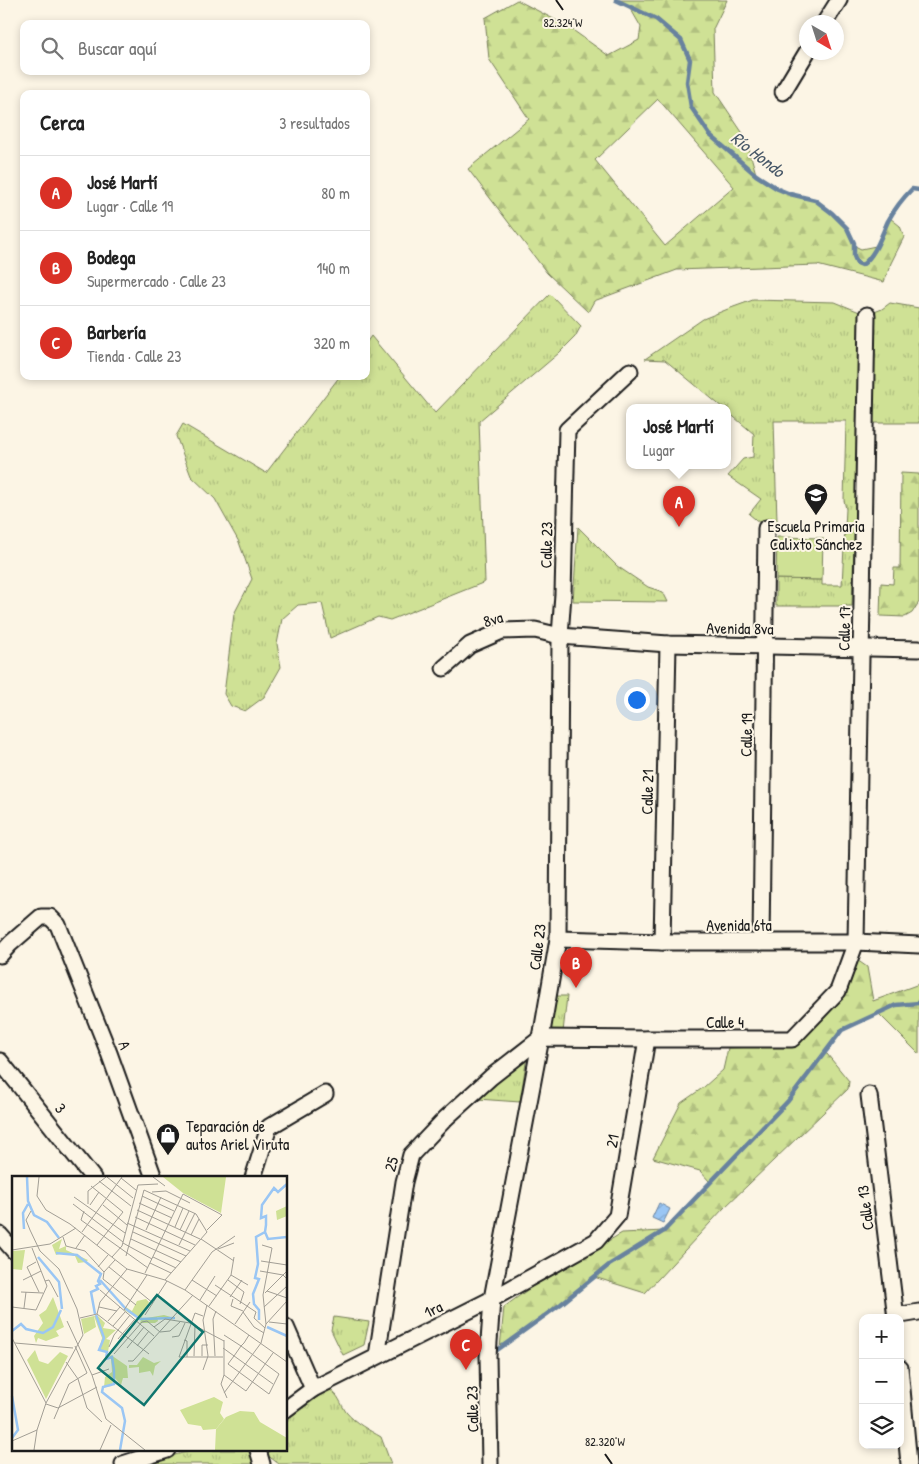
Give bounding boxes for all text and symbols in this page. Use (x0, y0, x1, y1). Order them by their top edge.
text: 82.324°W (543, 14, 583, 31)
north arrow (799, 15, 844, 60)
search box (20, 20, 370, 75)
icon: search (38, 34, 66, 62)
text: Buscar aquí (78, 35, 157, 61)
text: Cerca (40, 108, 84, 137)
text: 3 resultados (279, 112, 350, 134)
water label: Río Hondo (726, 125, 791, 184)
text: José Martí (87, 169, 158, 195)
text: A (52, 182, 60, 204)
text: 80 m (321, 182, 350, 204)
text: Lugar · Calle 19 (87, 195, 173, 217)
text: Bodega (87, 244, 135, 270)
text: B (52, 257, 60, 279)
text: 140 m (316, 257, 350, 279)
text: Supermercado · Calle 23 (87, 270, 226, 292)
text: Barbería (87, 319, 146, 345)
text: C (52, 332, 60, 354)
text: 320 m (314, 332, 350, 354)
text: Tienda · Calle 23 (87, 345, 181, 367)
popup (626, 404, 731, 469)
text: José Martí (643, 413, 714, 439)
text: Lugar (643, 439, 675, 461)
school or university icon: Escuela Primaria Calixto Sánchez (803, 482, 829, 516)
pin: A (663, 486, 695, 527)
place label: Escuela Primaria Calixto Sánchez (767, 515, 865, 555)
street label: Calle 23 (535, 521, 557, 569)
street label: Calle 17 (833, 605, 855, 651)
street label: 8va (481, 606, 505, 632)
street label: Avenida 8va (706, 616, 774, 640)
your location (624, 687, 650, 713)
street label: Calle 19 (735, 713, 757, 757)
street label: Calle 21 (636, 769, 658, 815)
street label: Avenida 6ta (706, 914, 772, 936)
street label: Calle 23 (523, 923, 551, 971)
pin: B (560, 947, 592, 988)
street label: Calle 4 (706, 1011, 744, 1033)
street label: A (113, 1037, 137, 1053)
street label: 3 (50, 1098, 72, 1118)
place label: Teparación de autos Ariel Viruta (186, 1115, 289, 1155)
shop icon: Teparación de autos Ariel Viruta (155, 1122, 181, 1156)
street label: 21 (600, 1132, 624, 1149)
street label: 25 (378, 1154, 404, 1174)
inset map (12, 1176, 288, 1452)
street label: Calle 13 (851, 1184, 879, 1232)
street label: 1ra (420, 1295, 446, 1323)
map controls (859, 1314, 904, 1449)
button: + (859, 1314, 904, 1359)
pin: C (450, 1329, 482, 1370)
button: − (859, 1359, 904, 1404)
street label: Calle 23 (461, 1385, 483, 1433)
button: layers (859, 1404, 904, 1449)
text: 82.320°W (585, 1433, 626, 1450)

